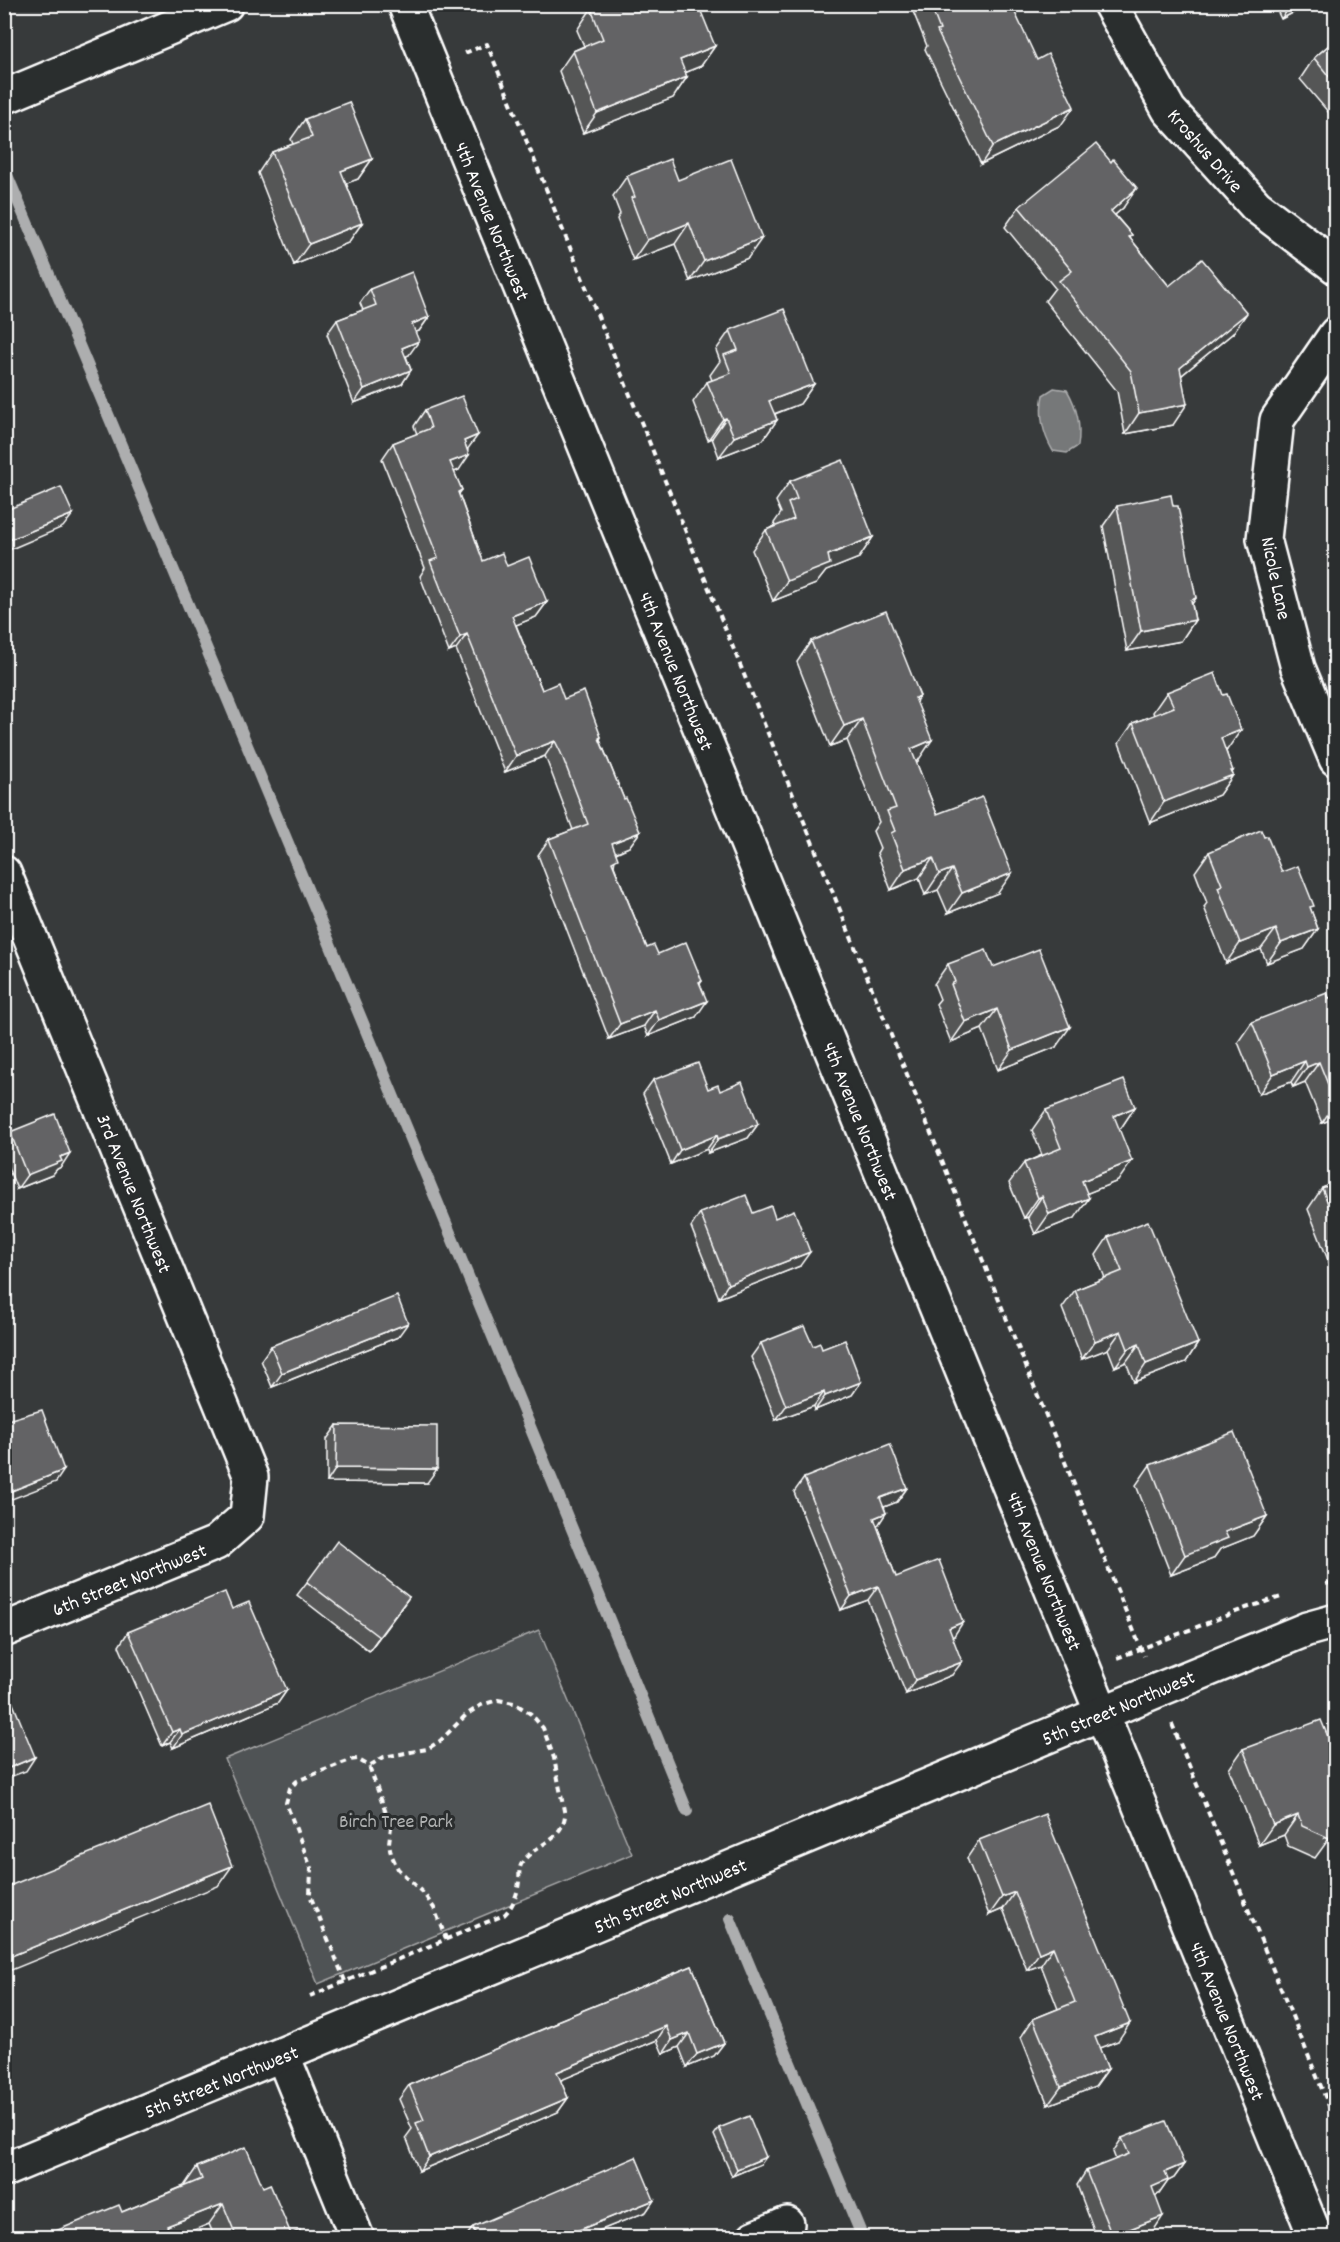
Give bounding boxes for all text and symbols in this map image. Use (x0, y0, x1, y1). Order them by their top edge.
street label: Kroshus Drive (1159, 104, 1248, 200)
street label: 4th Avenue Northwest (446, 139, 535, 306)
street label: Nicole Lane (1252, 535, 1297, 623)
street label: 4th Avenue Northwest (630, 589, 719, 756)
street label: 4th Avenue Northwest (814, 1039, 903, 1206)
street label: 3rd Avenue Northwest (87, 1110, 177, 1278)
street label: 4th Avenue Northwest (998, 1489, 1087, 1656)
street label: 6th Street Northwest (49, 1538, 212, 1626)
street label: 5th Street Northwest (1038, 1665, 1200, 1755)
park label: Birch Tree Park (339, 1809, 453, 1837)
street label: 5th Street Northwest (590, 1853, 752, 1943)
street label: 4th Avenue Northwest (1181, 1939, 1270, 2106)
street label: 5th Street Northwest (141, 2040, 303, 2127)

